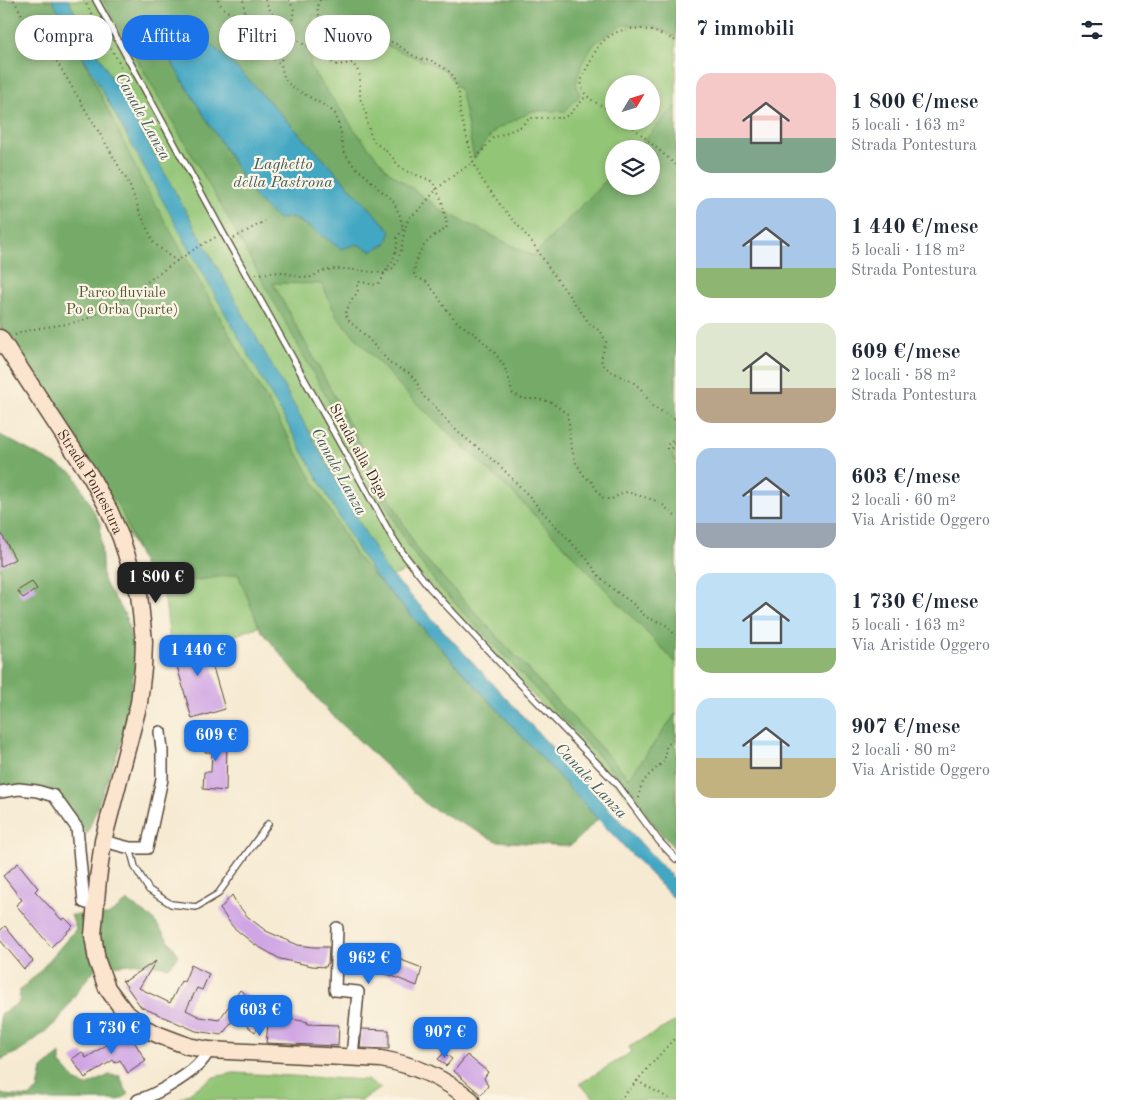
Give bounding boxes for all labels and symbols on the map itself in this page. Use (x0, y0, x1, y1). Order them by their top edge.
water label: Canale Lanza (112, 71, 173, 164)
north arrow (605, 75, 660, 130)
water label: Laghetto della Pastrona (233, 157, 333, 191)
park label: Parco fluviale Po e Orba (parte) (66, 286, 178, 318)
street label: Strada alla Diga (325, 402, 390, 502)
water label: Canale Lanza (308, 426, 369, 519)
street label: Strada Pontestura (53, 428, 125, 537)
pin: 1 800 € (110, 562, 202, 604)
pin: 1 440 € (152, 634, 244, 677)
pin: 609 € (181, 720, 251, 762)
water label: Canale Lanza (552, 740, 630, 823)
pin: 962 € (334, 942, 404, 985)
pin: 603 € (225, 994, 295, 1037)
pin: 1 730 € (66, 1012, 158, 1055)
pin: 907 € (410, 1016, 480, 1059)

